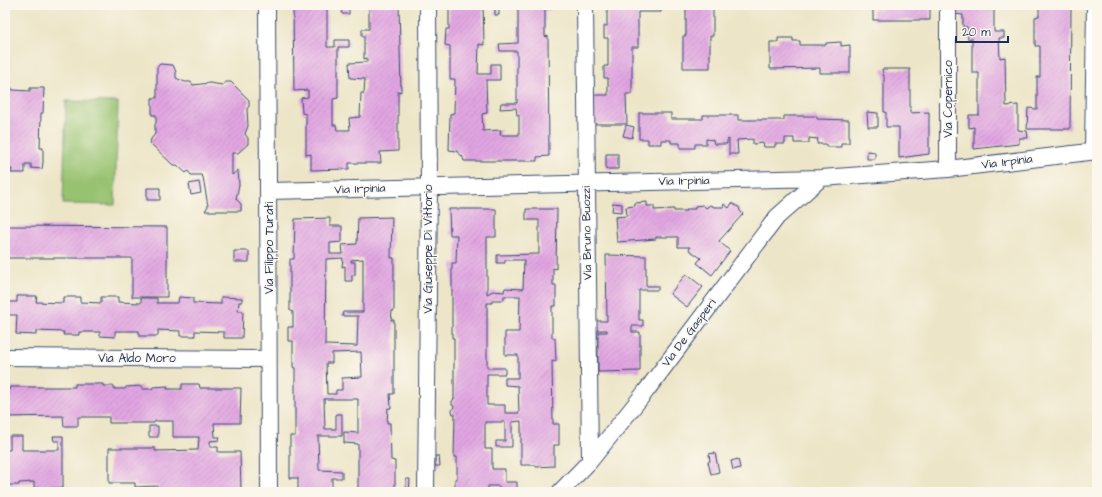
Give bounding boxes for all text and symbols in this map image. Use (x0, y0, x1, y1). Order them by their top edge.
scale bar (956, 18, 1008, 44)
text: 20 m (962, 24, 991, 41)
street label: Via Copernico (940, 60, 957, 138)
street label: Via Irpinia (981, 150, 1033, 174)
street label: Via Irpinia (658, 172, 710, 190)
street label: Via Irpinia (334, 180, 386, 198)
street label: Via Giuseppe Di Vittorio (420, 184, 437, 314)
street label: Via Bruno Buozzi (578, 186, 596, 280)
street label: Via Filippo Turati (261, 202, 278, 294)
street label: Via De Gasperi (658, 295, 720, 371)
street label: Via Aldo Moro (98, 350, 176, 367)

